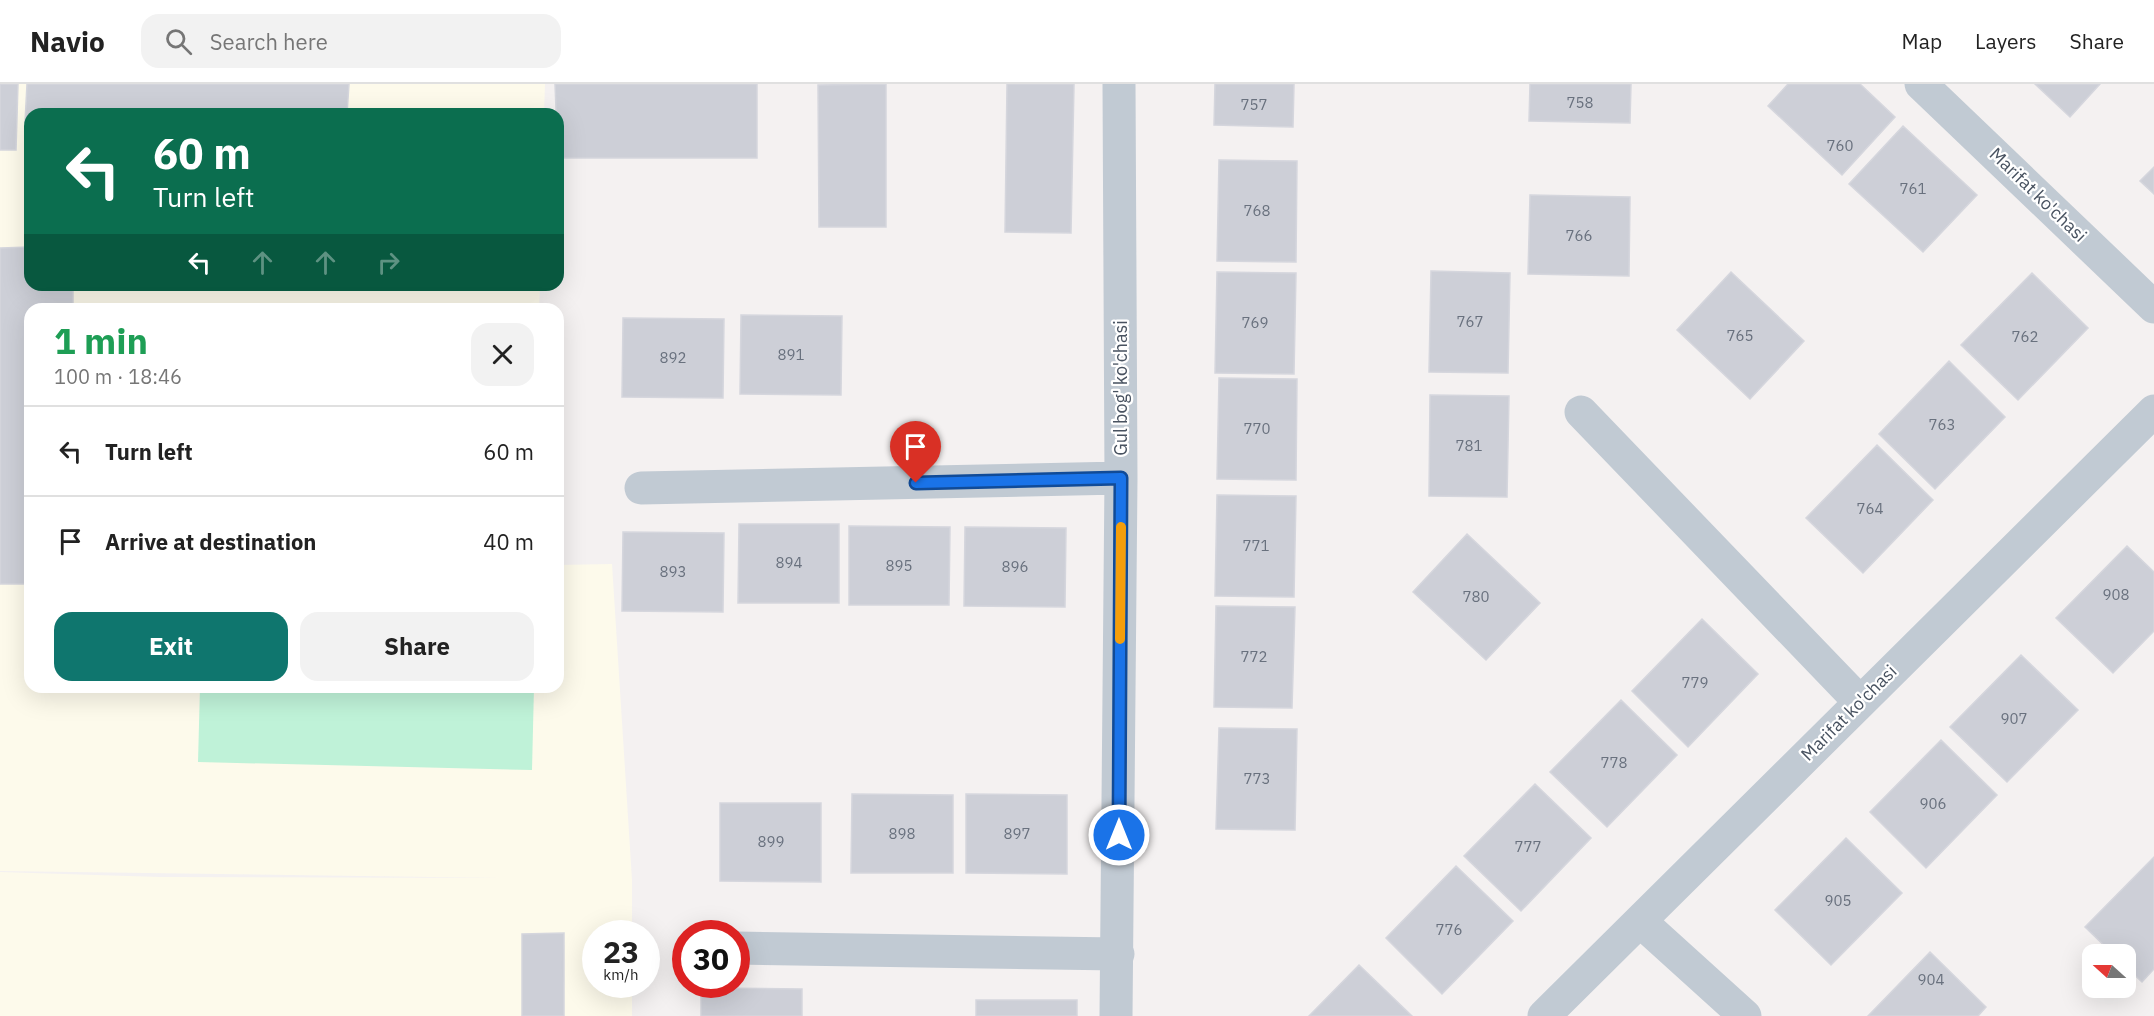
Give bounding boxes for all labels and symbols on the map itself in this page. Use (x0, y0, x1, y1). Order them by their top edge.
house number: 758 (1566, 93, 1594, 112)
house number: 757 (1240, 95, 1268, 114)
house number: 760 (1826, 136, 1854, 155)
street label: Marifat ko'chasi (1985, 142, 2092, 247)
house number: 761 (1899, 179, 1927, 198)
house number: 768 (1243, 201, 1271, 220)
house number: 766 (1565, 226, 1593, 245)
house number: 767 (1456, 312, 1484, 331)
house number: 769 (1241, 313, 1269, 332)
street label: Gul bog' ko'chasi (1109, 320, 1132, 456)
house number: 765 (1726, 326, 1754, 345)
house number: 762 (2011, 327, 2039, 346)
house number: 891 (777, 345, 805, 364)
house number: 892 (659, 348, 687, 367)
house number: 763 (1928, 415, 1956, 434)
house number: 770 (1243, 419, 1271, 438)
pin (890, 421, 941, 483)
house number: 781 (1455, 436, 1483, 455)
house number: 764 (1856, 499, 1884, 518)
house number: 771 (1242, 536, 1270, 555)
house number: 894 (775, 553, 803, 572)
house number: 895 (885, 556, 913, 575)
house number: 896 (1001, 557, 1029, 576)
house number: 893 (659, 562, 687, 581)
house number: 908 (2102, 585, 2130, 604)
house number: 780 (1462, 587, 1490, 606)
house number: 772 (1240, 647, 1268, 666)
street label: Marifat ko'chasi (1796, 660, 1901, 765)
house number: 779 (1681, 673, 1709, 692)
house number: 907 (2000, 709, 2028, 728)
house number: 778 (1600, 753, 1628, 772)
house number: 773 (1243, 769, 1271, 788)
house number: 906 (1919, 794, 1947, 813)
position arrow (1087, 803, 1151, 867)
house number: 898 (888, 824, 916, 843)
house number: 897 (1003, 824, 1031, 843)
house number: 899 (757, 832, 785, 851)
house number: 777 (1514, 837, 1542, 856)
house number: 905 (1824, 891, 1852, 910)
speed limit sign: 30 (672, 920, 750, 998)
house number: 776 (1435, 920, 1463, 939)
north arrow (2082, 944, 2136, 998)
house number: 904 (1917, 970, 1945, 989)

